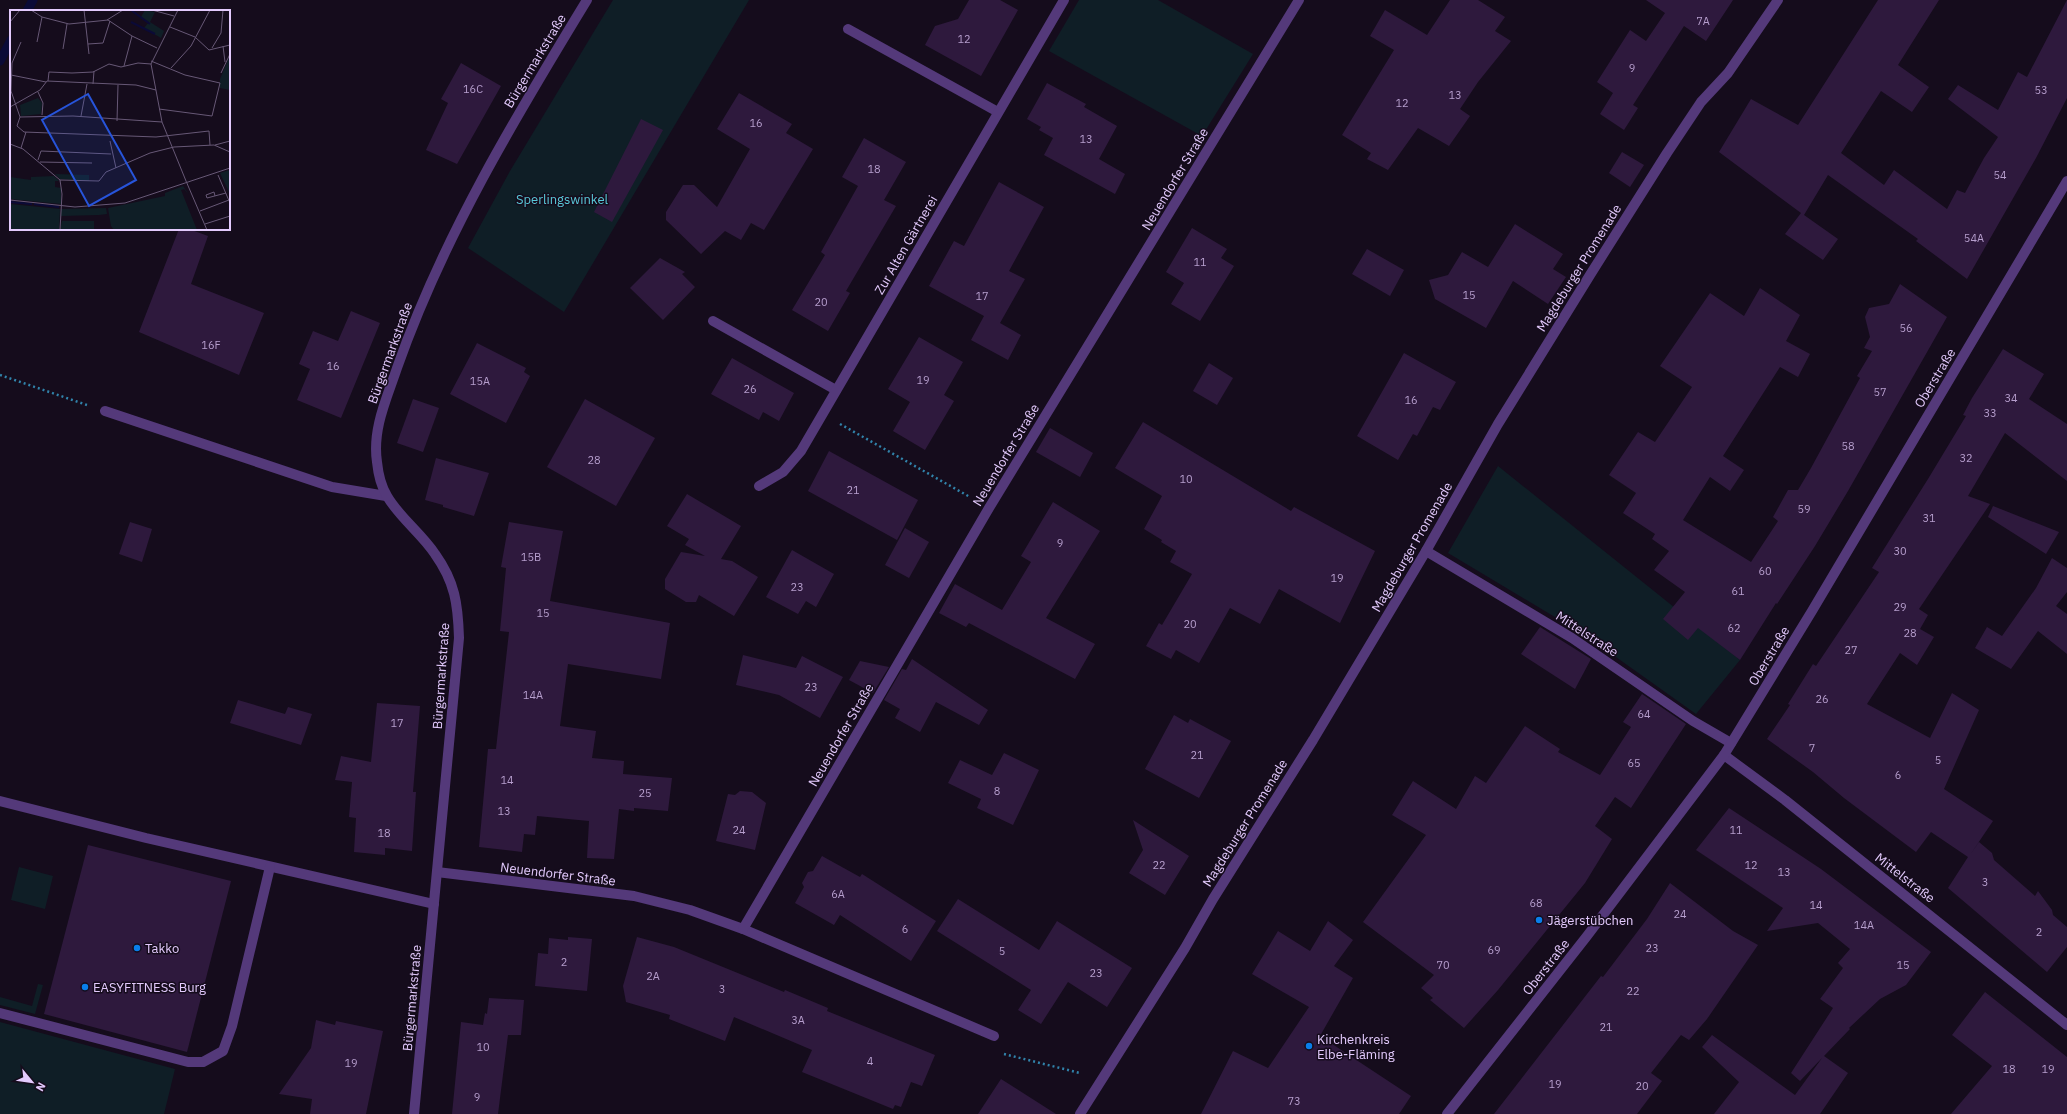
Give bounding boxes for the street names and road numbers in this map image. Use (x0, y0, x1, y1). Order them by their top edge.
street label: Bürgermarkstraße (500, 11, 570, 111)
street label: Neuendorfer Straße (1138, 125, 1212, 233)
street label: Zur Alten Gärtnerei (871, 192, 941, 298)
street label: Magdeburger Promenade (1533, 201, 1625, 335)
street label: Bürgermarkstraße (364, 300, 416, 406)
street label: Oberstraße (1911, 345, 1959, 411)
street label: Neuendorfer Straße (969, 401, 1043, 509)
street label: Magdeburger Promenade (1368, 479, 1456, 615)
street label: Mittelstraße (1552, 607, 1622, 661)
street label: Bürgermarkstraße (429, 622, 453, 730)
street label: Oberstraße (1745, 623, 1793, 689)
street label: Neuendorfer Straße (805, 680, 877, 790)
street label: Magdeburger Promenade (1199, 756, 1291, 890)
street label: Mittelstraße (1872, 849, 1938, 907)
street label: Neuendorfer Straße (499, 858, 617, 890)
street label: Oberstraße (1519, 936, 1573, 998)
street label: Bürgermarkstraße (399, 944, 425, 1052)

